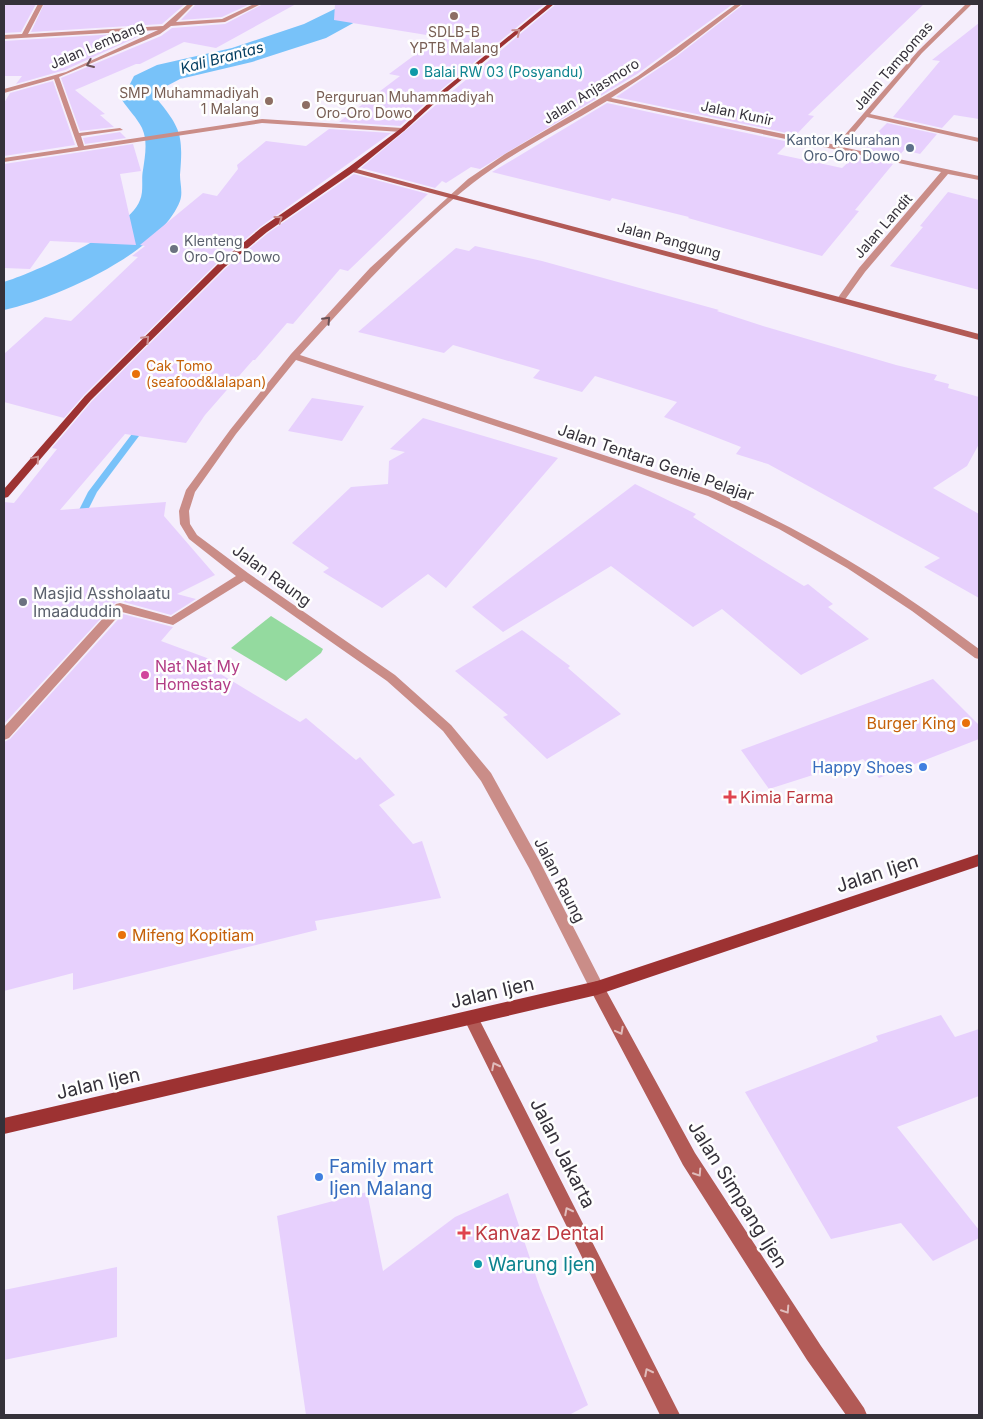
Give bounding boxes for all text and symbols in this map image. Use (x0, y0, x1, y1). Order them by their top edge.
marker: SDLB-B YPTB Malang (448, 10, 460, 22)
street label: Jalan Lembang (47, 17, 147, 72)
street label: Jalan Tampomas (849, 18, 936, 113)
place label: SDLB-B YPTB Malang (409, 23, 499, 56)
one-way arrow (511, 29, 520, 37)
water label: Kali Brantas (178, 37, 266, 78)
street label: Jalan Anjasmoro (540, 54, 642, 127)
one-way arrow (86, 59, 94, 69)
place label: Balai RW 03 (Posyandu) (424, 63, 583, 80)
marker: Balai RW 03 (Posyandu) (408, 66, 420, 78)
place label: SMP Muhammadiyah 1 Malang (119, 84, 259, 117)
place label: Perguruan Muhammadiyah Oro-Oro Dowo (316, 88, 494, 121)
marker: SMP Muhammadiyah 1 Malang (263, 95, 275, 107)
street label: Jalan Kunir (699, 97, 775, 128)
marker: Perguruan Muhammadiyah Oro-Oro Dowo (300, 99, 312, 111)
place label: Kantor Kelurahan Oro-Oro Dowo (786, 131, 900, 164)
marker: Kantor Kelurahan Oro-Oro Dowo (904, 142, 916, 154)
street label: Jalan Landit (850, 190, 916, 261)
one-way arrow (274, 215, 283, 225)
street label: Jalan Panggung (615, 217, 723, 262)
place label: Klenteng Oro-Oro Dowo (184, 232, 281, 265)
marker: Klenteng Oro-Oro Dowo (168, 243, 180, 255)
one-way arrow (321, 317, 330, 326)
one-way arrow (140, 336, 149, 345)
place label: Cak Tomo (seafood&lalapan) (146, 357, 266, 390)
marker: Cak Tomo (seafood&lalapan) (130, 368, 142, 380)
street label: Jalan Tentara Genie Pelajar (555, 419, 757, 505)
one-way arrow (31, 455, 40, 464)
street label: Jalan Raung (229, 540, 315, 610)
place label: Masjid Assholaatu Imaaduddin (33, 583, 170, 621)
marker: Masjid Assholaatu Imaaduddin (17, 596, 29, 608)
place label: Nat Nat My Homestay (155, 656, 240, 694)
marker: Nat Nat My Homestay (139, 669, 151, 681)
place label: Burger King (867, 713, 956, 733)
marker: Burger King (960, 717, 972, 729)
place label: Happy Shoes (812, 757, 913, 777)
marker: Happy Shoes (917, 761, 929, 773)
place label: Kimia Farma (740, 787, 834, 807)
marker: Kimia Farma (724, 791, 736, 803)
street label: Jalan Raung (530, 834, 590, 926)
street label: Jalan Ijen (833, 849, 921, 898)
place label: Mifeng Kopitiam (132, 925, 254, 945)
marker: Mifeng Kopitiam (116, 929, 128, 941)
street label: Jalan Ijen (448, 972, 536, 1013)
one-way arrow (614, 1025, 624, 1034)
one-way arrow (491, 1062, 501, 1071)
street label: Jalan Ijen (54, 1063, 142, 1104)
street label: Jalan Jakarta (525, 1094, 600, 1212)
street label: Jalan Simpang Ijen (683, 1116, 792, 1272)
place label: Family mart Ijen Malang (329, 1155, 433, 1200)
one-way arrow (691, 1168, 701, 1177)
marker: Family mart Ijen Malang (313, 1171, 325, 1183)
one-way arrow (564, 1207, 574, 1216)
place label: Kanvaz Dental (475, 1222, 604, 1245)
marker: Kanvaz Dental (457, 1226, 471, 1240)
place label: Warung Ijen (488, 1253, 595, 1276)
marker: Warung Ijen (472, 1258, 484, 1270)
one-way arrow (779, 1304, 789, 1313)
one-way arrow (644, 1368, 654, 1377)

